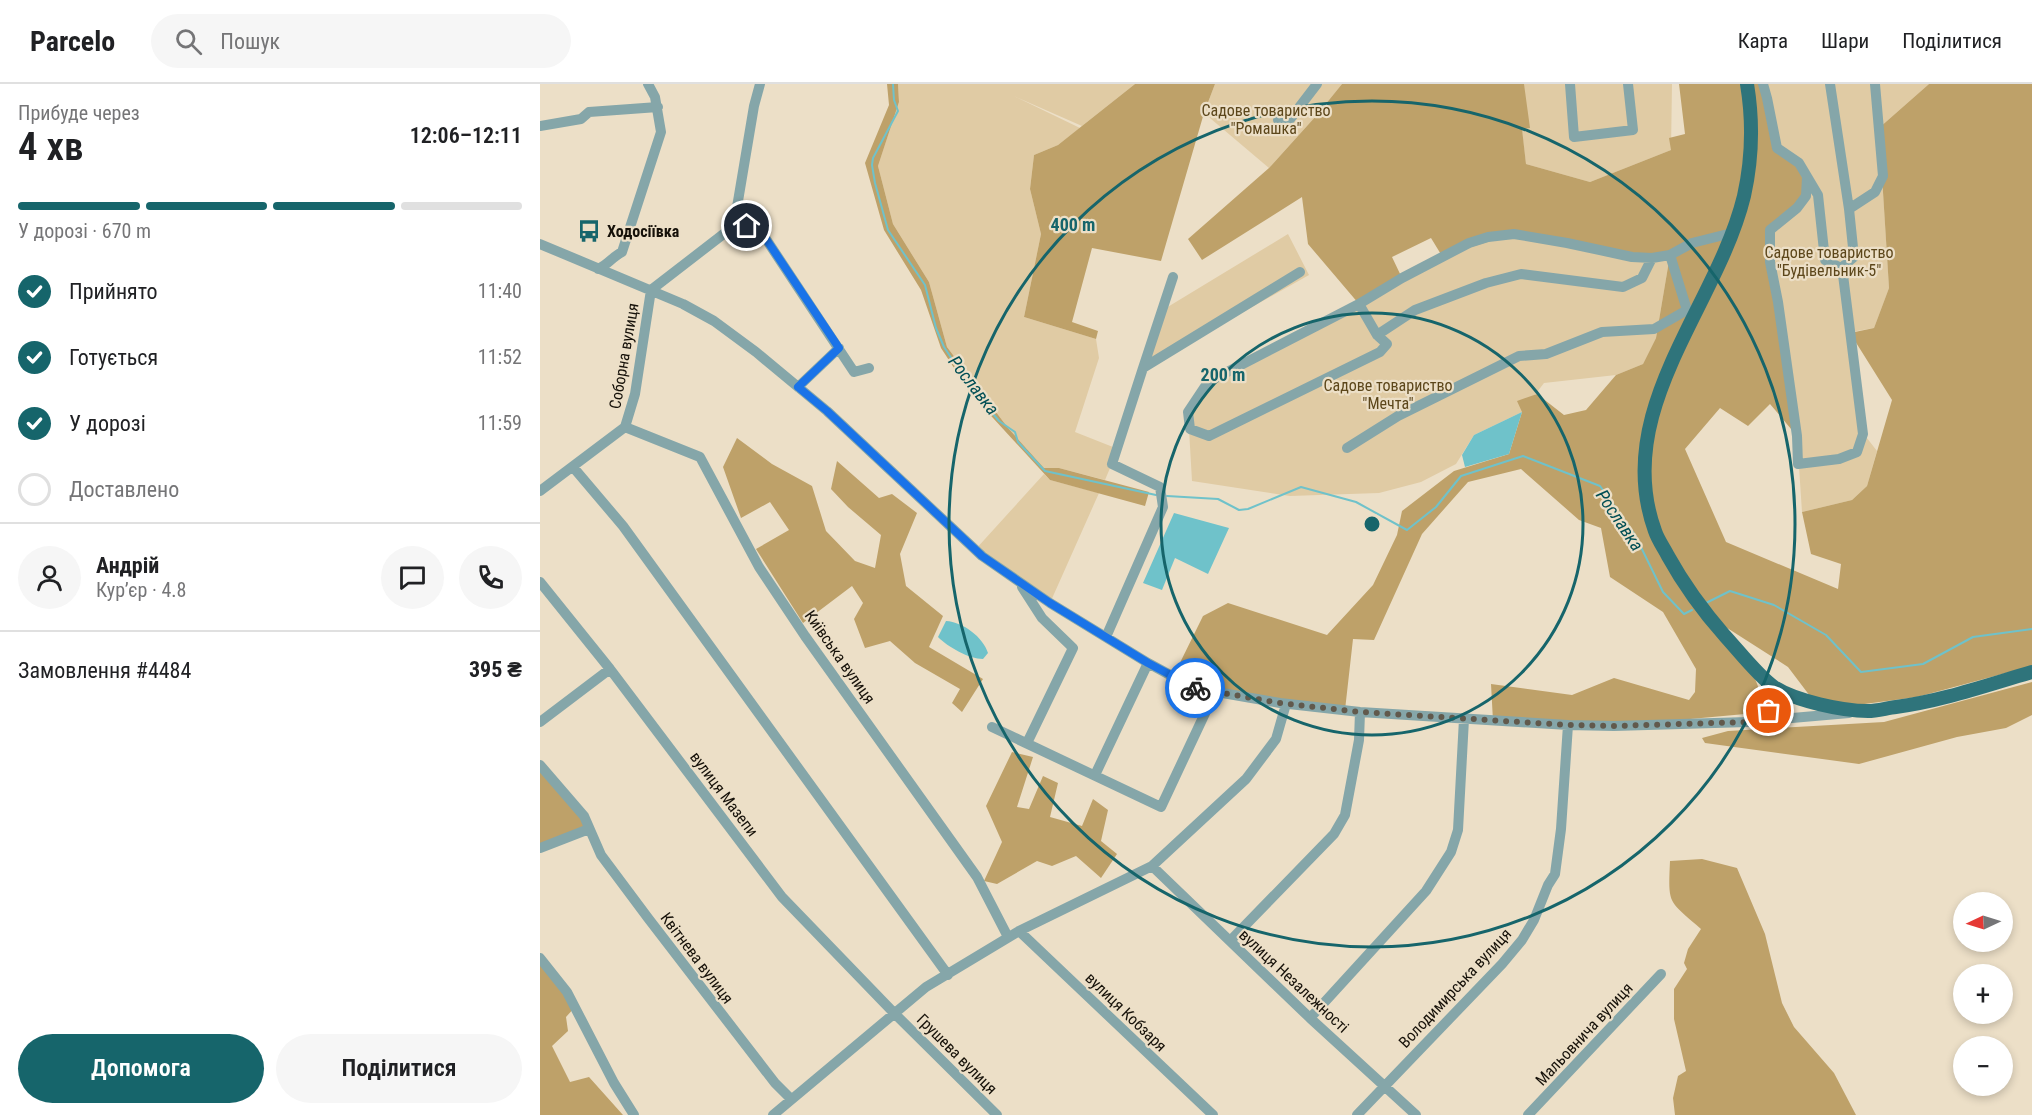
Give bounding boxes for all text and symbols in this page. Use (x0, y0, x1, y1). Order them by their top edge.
search box (151, 14, 571, 68)
text: Parcelo (30, 25, 115, 58)
icon: search (172, 25, 205, 58)
text: Пошук (220, 29, 280, 54)
text: Карта (1738, 29, 1788, 53)
text: Шари (1821, 29, 1869, 53)
text: Поділитися (1902, 29, 2002, 53)
text: Прибуде через (18, 101, 140, 125)
park label: Садове товариство "Ромашка" (1201, 101, 1331, 138)
text: 12:06–12:11 (410, 123, 522, 148)
text: 4 хв (18, 124, 84, 170)
pin (721, 200, 772, 251)
icon: home (730, 209, 763, 242)
text: 400 m (1051, 214, 1095, 235)
bus stop icon: Ходосіївка (576, 218, 602, 244)
text: У дорозі · 670 m (18, 219, 151, 243)
place label: Ходосіївка (607, 222, 680, 241)
park label: Садове товариство "Будівельник-5" (1764, 243, 1894, 280)
icon: check (18, 275, 51, 308)
text: Прийнято (69, 279, 158, 304)
text: 11:40 (478, 279, 522, 303)
street label: Соборна вулиця (605, 302, 643, 410)
icon: check (18, 341, 51, 374)
text: Готується (69, 345, 158, 370)
text: 11:52 (478, 345, 522, 369)
water label: Рославка (944, 351, 1004, 419)
text: 200 m (1201, 364, 1245, 385)
park label: Садове товариство "Мечта" (1323, 376, 1453, 413)
icon: check (18, 407, 51, 440)
text: У дорозі (69, 411, 146, 436)
text: 11:59 (478, 411, 522, 435)
text: Доставлено (69, 477, 179, 502)
water label: Рославка (1592, 485, 1648, 555)
centre of rings (1362, 514, 1382, 534)
button: person (18, 546, 81, 609)
button: chat (381, 546, 444, 609)
button: phone (459, 546, 522, 609)
text: Андрій (96, 553, 159, 578)
text: Кур’єр · 4.8 (96, 578, 186, 602)
street label: Київська вулиця (801, 607, 879, 707)
text: 395 ₴ (469, 657, 522, 682)
text: Замовлення #4484 (18, 658, 191, 683)
courier (1165, 658, 1225, 718)
icon: bike (1179, 672, 1212, 705)
pin (1743, 685, 1794, 736)
icon: bag (1752, 694, 1785, 727)
street label: вулиця Мазепи (686, 748, 762, 840)
north arrow (1953, 892, 2013, 952)
map controls (1953, 892, 2013, 1096)
street label: Квітнева вулиця (657, 909, 737, 1007)
street label: Володимирська вулиця (1395, 924, 1515, 1052)
street label: вулиця Незалежності (1235, 925, 1353, 1037)
button: + (1953, 964, 2013, 1024)
street label: вулиця Кобзаря (1081, 969, 1171, 1055)
street label: Мальовнича вулиця (1531, 979, 1637, 1089)
street label: Грушева вулиця (913, 1010, 1001, 1098)
button: Допомога (18, 1034, 264, 1103)
button: Поділитися (276, 1034, 522, 1103)
button: − (1953, 1036, 2013, 1096)

